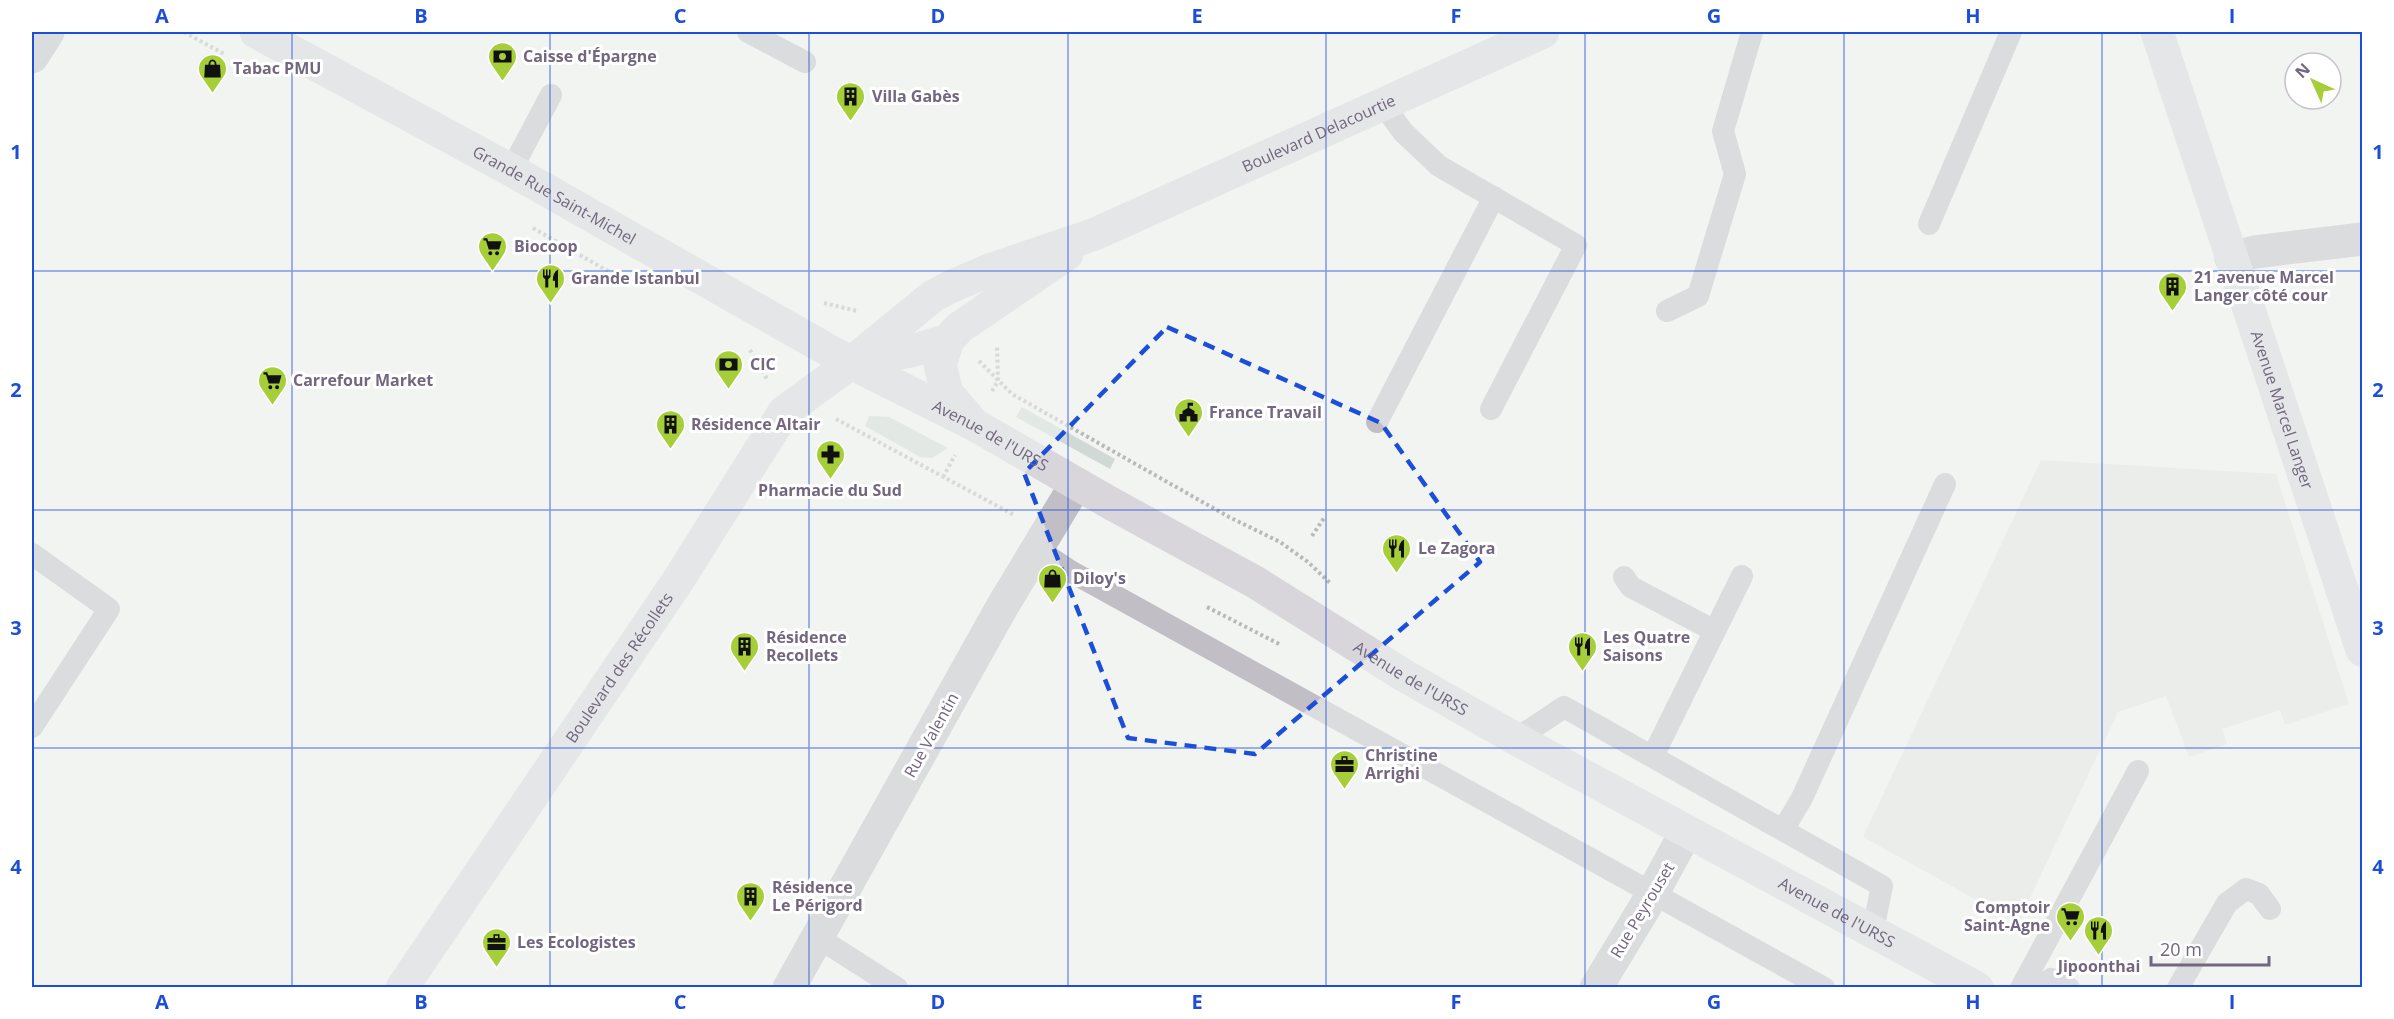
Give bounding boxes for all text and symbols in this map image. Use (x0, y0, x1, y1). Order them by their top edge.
text: A (155, 2, 169, 29)
text: B (414, 2, 428, 29)
text: C (674, 2, 687, 29)
text: D (931, 2, 945, 29)
text: E (1191, 2, 1203, 29)
text: F (1451, 2, 1461, 29)
text: G (1707, 2, 1721, 29)
text: H (1965, 2, 1981, 29)
text: I (2229, 2, 2235, 29)
bank icon: Caisse d'Épargne (486, 40, 518, 82)
place label: Caisse d'Épargne (523, 45, 657, 67)
north arrow (2283, 51, 2343, 111)
shop icon: Tabac PMU (196, 52, 228, 94)
place label: Tabac PMU (233, 57, 321, 79)
text: N (2290, 58, 2315, 83)
building icon: Villa Gabès (835, 80, 867, 122)
place label: Villa Gabès (872, 85, 960, 107)
street label: Boulevard Delacourtie (1238, 89, 1399, 177)
text: 1 (10, 138, 22, 165)
text: 1 (2372, 138, 2384, 165)
street label: Grande Rue Saint-Michel (469, 140, 640, 250)
supermarket icon: Biocoop (477, 230, 509, 272)
place label: Biocoop (514, 235, 578, 257)
restaurant icon: Grande Istanbul (534, 262, 566, 304)
place label: 21 avenue Marcel Langer côté cour (2194, 266, 2334, 306)
place label: Grande Istanbul (571, 267, 700, 289)
building icon: 21 avenue Marcel Langer côté cour (2157, 270, 2189, 312)
street label: Avenue Marcel Langer (2246, 328, 2319, 492)
bank icon: CIC (713, 348, 745, 390)
place label: CIC (750, 353, 776, 375)
supermarket icon: Carrefour Market (256, 364, 288, 406)
place label: Carrefour Market (293, 369, 433, 391)
text: 2 (10, 376, 22, 403)
text: 2 (2372, 376, 2384, 403)
street label: Avenue de l'URSS (929, 394, 1053, 476)
public building icon: France Travail (1172, 396, 1204, 438)
place label: France Travail (1209, 401, 1322, 423)
building icon: Résidence Altair (654, 408, 686, 450)
place label: Résidence Altair (691, 413, 820, 435)
pharmacy icon: Pharmacie du Sud (814, 438, 846, 480)
place label: Pharmacie du Sud (758, 479, 902, 501)
restaurant icon: Le Zagora (1381, 532, 1413, 574)
place label: Le Zagora (1418, 537, 1495, 559)
shop icon: Diloy's (1036, 562, 1068, 604)
place label: Diloy's (1073, 567, 1126, 589)
street label: Boulevard des Récollets (560, 588, 678, 747)
text: 3 (10, 614, 22, 641)
text: 3 (2372, 614, 2384, 641)
place label: Résidence Recollets (766, 626, 847, 666)
place label: Les Quatre Saisons (1603, 626, 1690, 666)
building icon: Résidence Recollets (729, 630, 761, 672)
restaurant icon: Les Quatre Saisons (1566, 630, 1598, 672)
street label: Avenue de l'URSS (1350, 636, 1472, 721)
street label: Rue Valentin (899, 689, 963, 781)
place label: Christine Arrighi (1365, 744, 1438, 784)
office icon: Christine Arrighi (1328, 748, 1360, 790)
text: 4 (10, 853, 22, 880)
text: 4 (2372, 853, 2384, 880)
street label: Rue Peyrouset (1605, 858, 1679, 962)
street label: Avenue de l'URSS (1775, 872, 1899, 953)
place label: Résidence Le Périgord (772, 876, 863, 916)
building icon: Résidence Le Périgord (735, 880, 767, 922)
place label: Comptoir Saint-Agne (1964, 896, 2050, 936)
supermarket icon: Comptoir Saint-Agne (2055, 900, 2087, 942)
restaurant icon: Jipoonthai (2083, 914, 2115, 956)
office icon: Les Ecologistes (480, 926, 512, 968)
scale bar (2151, 929, 2270, 967)
place label: Les Ecologistes (517, 931, 636, 953)
text: 20 m (2160, 937, 2202, 961)
place label: Jipoonthai (2056, 955, 2140, 977)
text: A (155, 988, 169, 1015)
text: B (414, 988, 428, 1015)
text: C (674, 988, 687, 1015)
text: D (931, 988, 945, 1015)
text: E (1191, 988, 1203, 1015)
text: F (1451, 988, 1461, 1015)
text: G (1707, 988, 1721, 1015)
text: H (1965, 988, 1981, 1015)
text: I (2229, 988, 2235, 1015)

